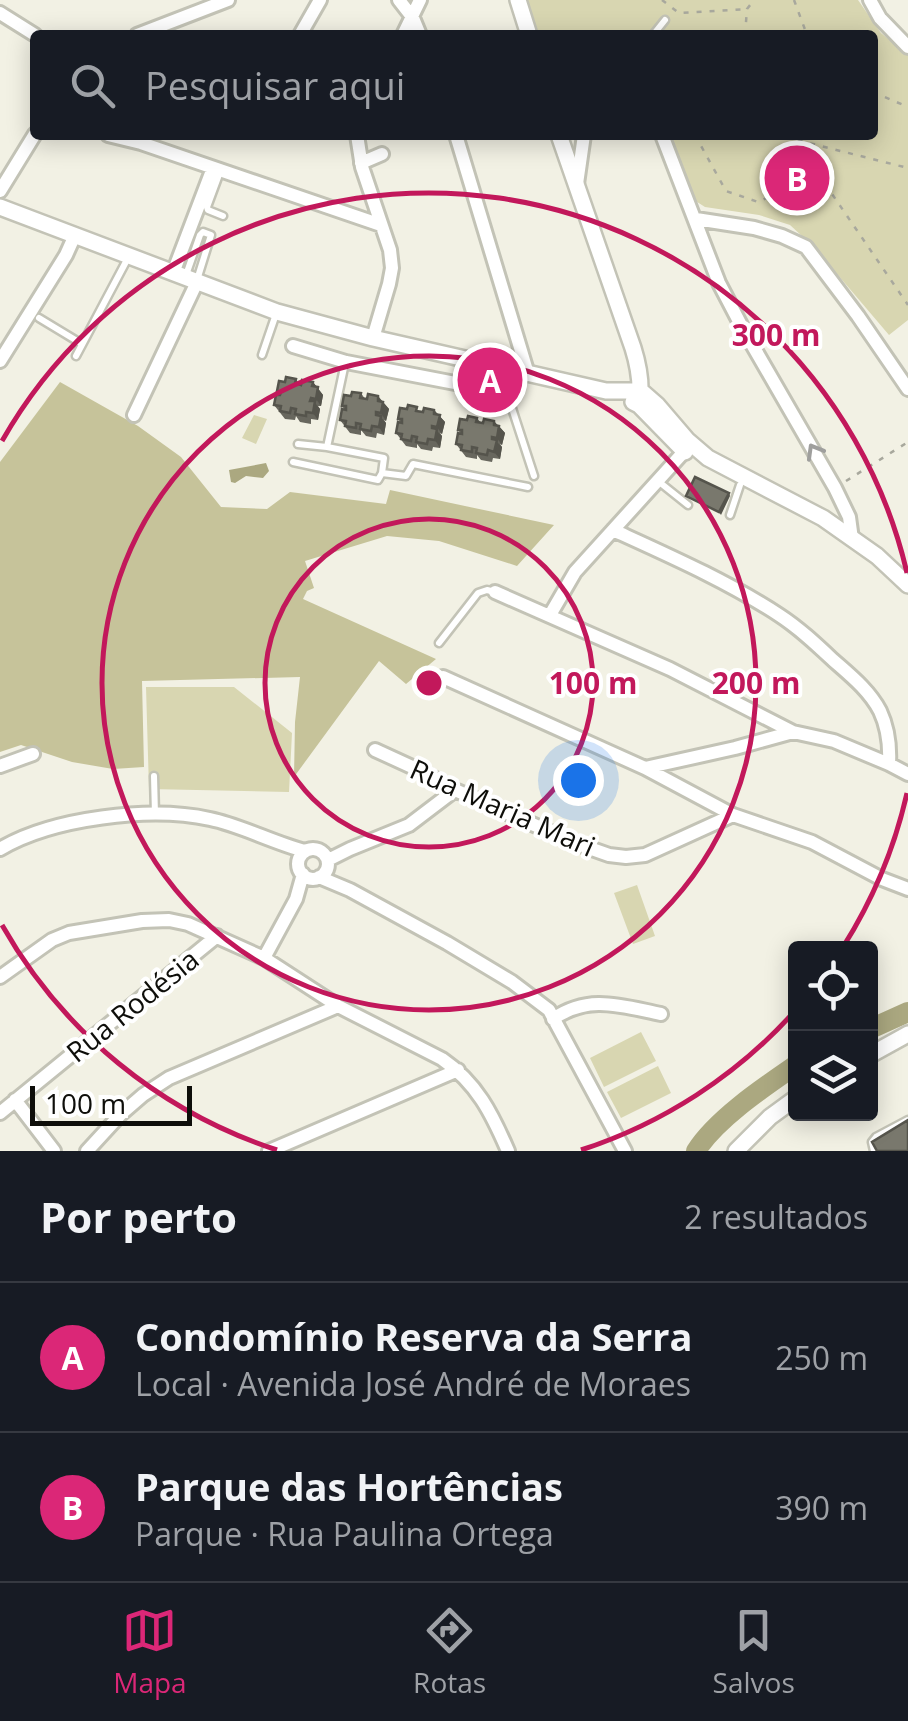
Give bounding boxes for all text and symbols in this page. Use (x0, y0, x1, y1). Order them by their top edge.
search box (30, 30, 878, 140)
icon: search (65, 58, 120, 113)
text: Pesquisar aqui (145, 59, 405, 111)
pin: B (764, 140, 830, 216)
text: 300 m (732, 314, 820, 355)
pin: A (458, 342, 522, 418)
one-way arrow (807, 444, 827, 462)
text: 100 m (549, 662, 637, 703)
text: 200 m (712, 662, 800, 703)
centre of rings (411, 665, 447, 701)
street label: Rua Maria Mari (405, 749, 601, 865)
your location (553, 755, 604, 806)
street label: Rua Rodésia (58, 940, 206, 1070)
map controls (788, 941, 878, 1121)
button: locate (788, 941, 878, 1031)
button: layers (788, 1031, 878, 1121)
scale bar (30, 1081, 192, 1126)
text: 100 m (45, 1084, 126, 1122)
text: Por perto (40, 1188, 237, 1245)
text: 2 resultados (684, 1195, 868, 1238)
text: Condomínio Reserva da Serra (135, 1310, 692, 1362)
text: A (61, 1336, 84, 1379)
text: 250 m (775, 1336, 868, 1379)
text: Local · Avenida José André de Moraes (135, 1362, 691, 1405)
text: Parque das Hortências (135, 1460, 563, 1512)
text: B (62, 1486, 83, 1529)
text: 390 m (775, 1486, 868, 1529)
text: Parque · Rua Paulina Ortega (135, 1512, 554, 1555)
tab: Mapa (113, 1603, 187, 1701)
tab: Rotas (413, 1603, 486, 1701)
tab: Salvos (713, 1603, 795, 1701)

